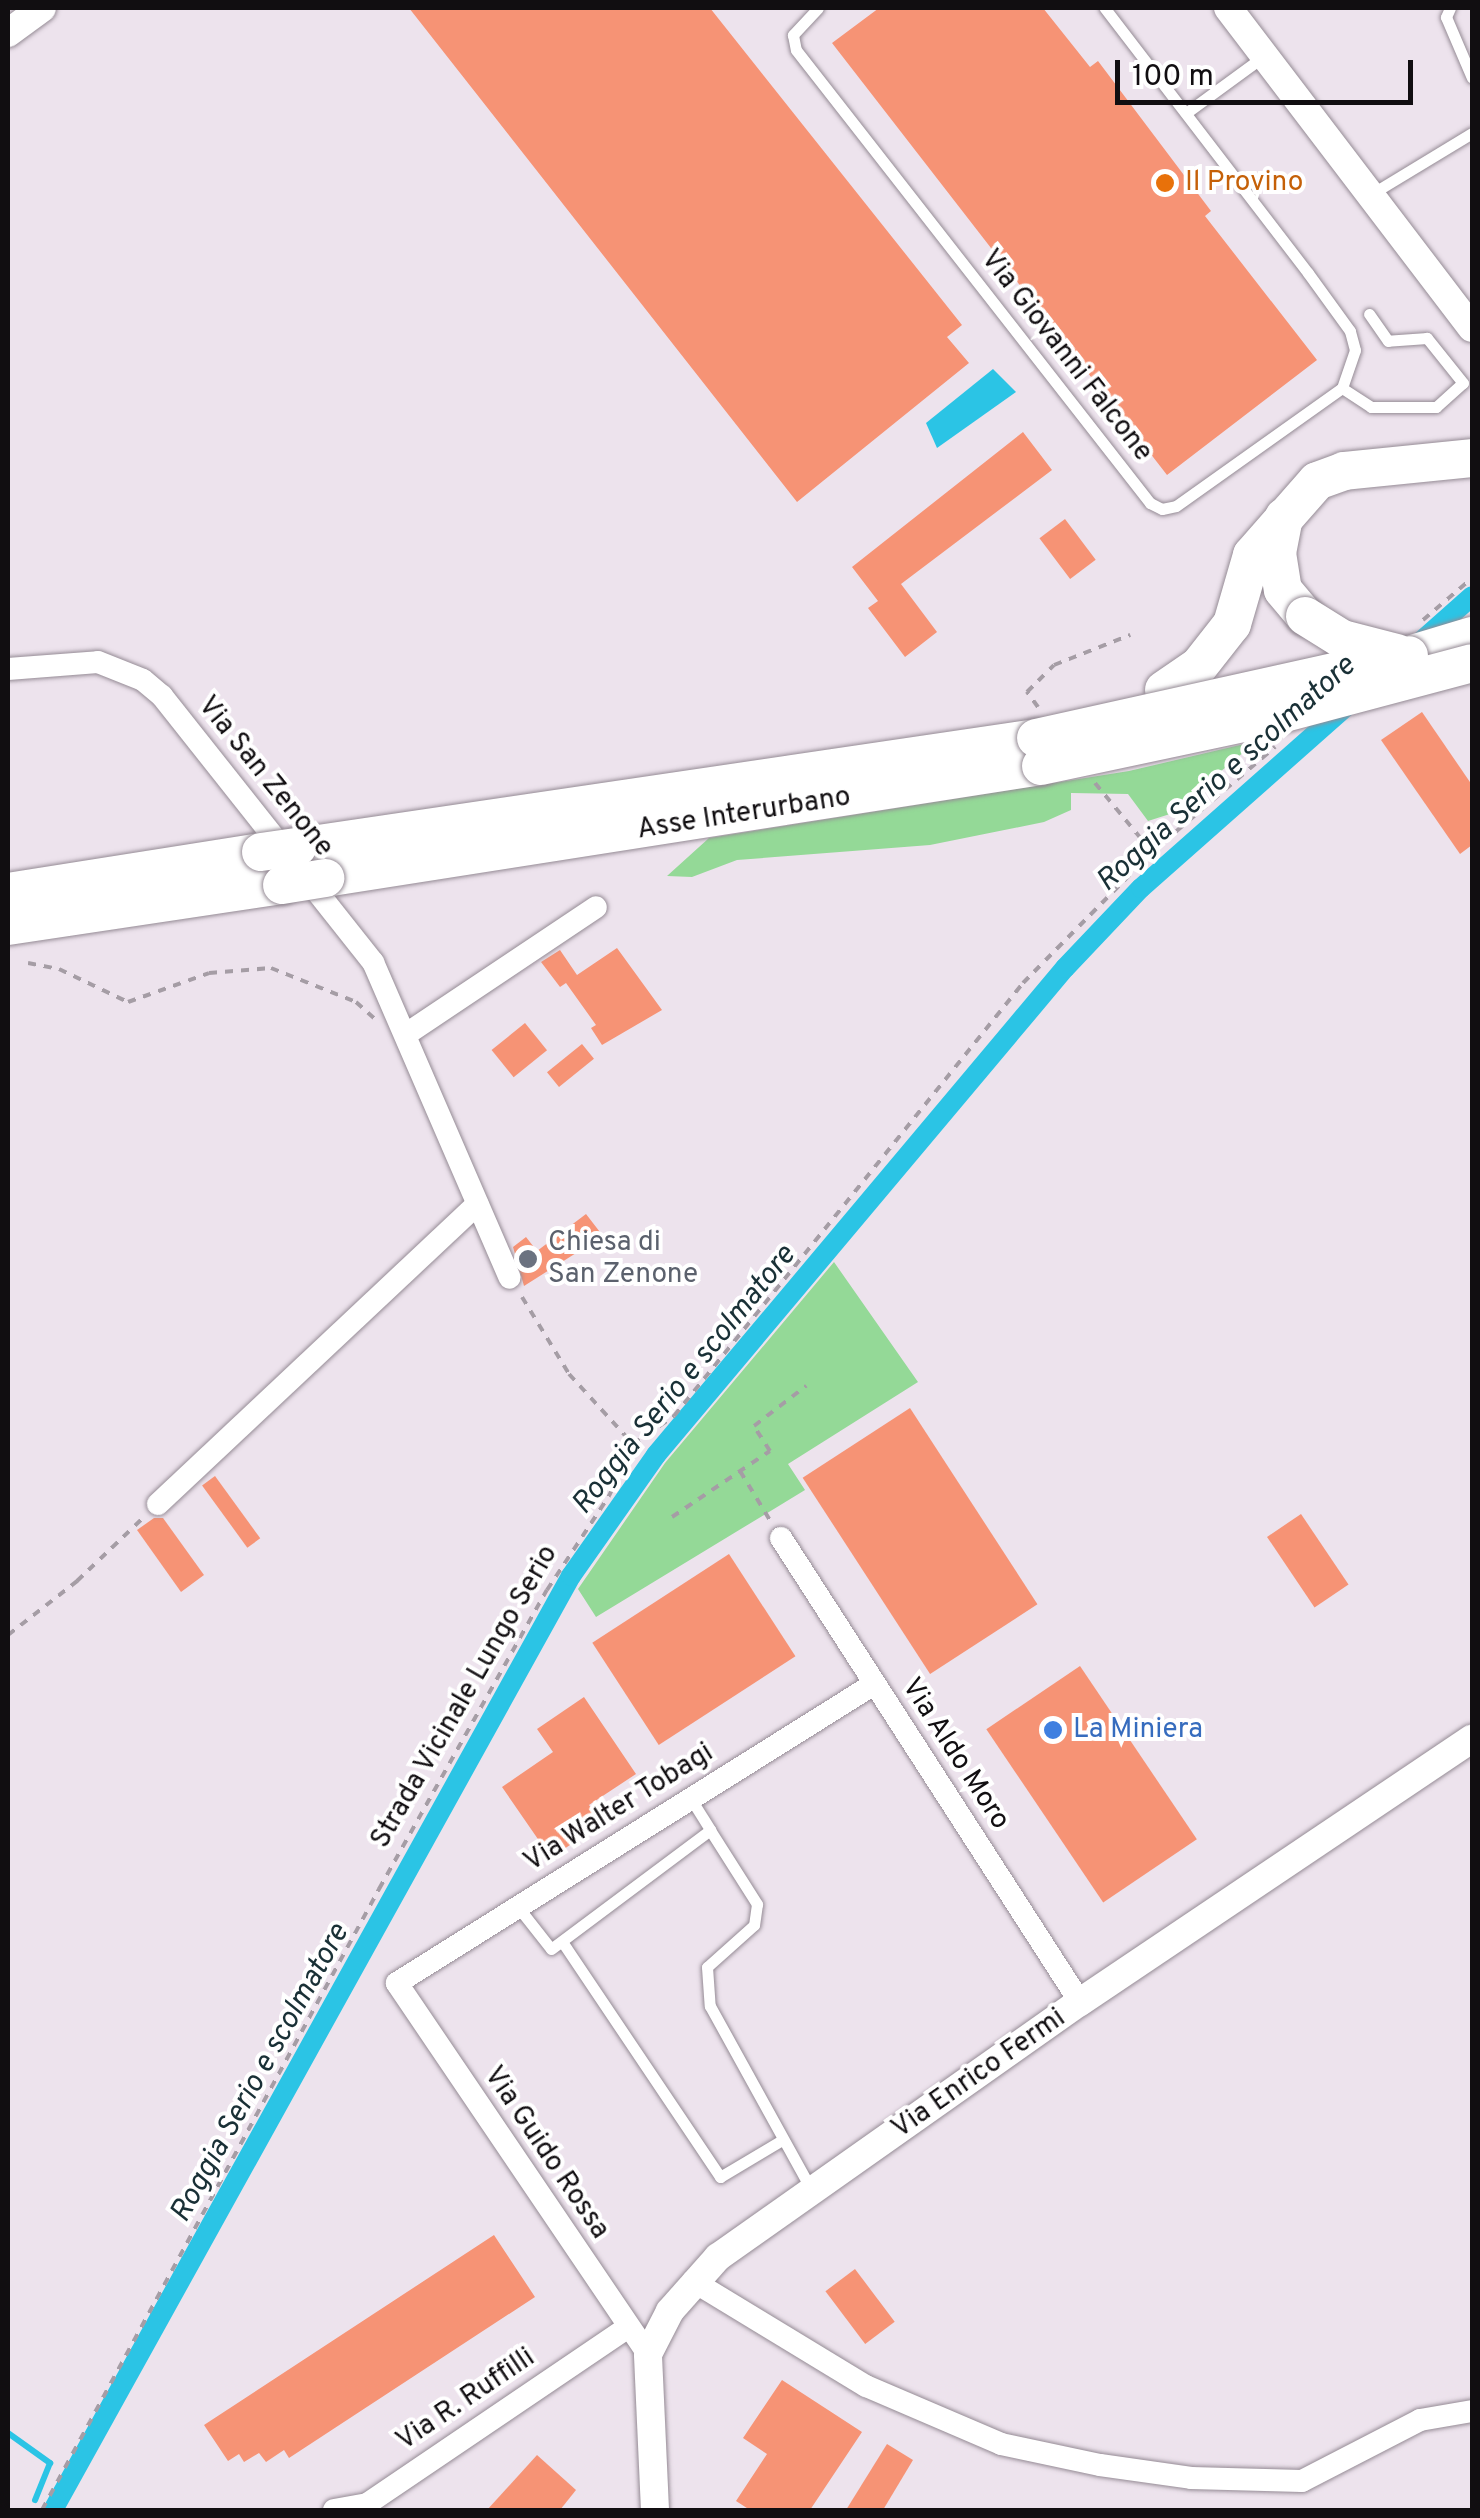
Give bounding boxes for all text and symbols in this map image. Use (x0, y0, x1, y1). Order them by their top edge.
scale bar (1120, 40, 1418, 102)
text: 100 m (1132, 59, 1214, 96)
place label: Il Provino (1185, 166, 1303, 200)
marker: Il Provino (1154, 172, 1176, 194)
street label: Via Giovanni Falcone (973, 243, 1159, 469)
water label: Roggia Serio e scolmatore (1090, 649, 1364, 901)
street label: Via San Zenone (190, 690, 340, 864)
street label: Asse Interurbano (635, 781, 853, 847)
place label: Chiesa di San Zenone (548, 1226, 698, 1292)
water label: Roggia Serio e scolmatore (565, 1239, 805, 1523)
marker: Chiesa di San Zenone (517, 1248, 539, 1270)
street label: Strada Vicinale Lungo Serio (364, 1539, 566, 1855)
street label: Via Aldo Moro (893, 1672, 1017, 1836)
place label: La Miniera (1073, 1713, 1203, 1747)
marker: La Miniera (1042, 1719, 1064, 1741)
street label: Via Walter Tobagi (518, 1736, 720, 1880)
water label: Roggia Serio e scolmatore (164, 1919, 358, 2229)
street label: Via Enrico Fermi (886, 2002, 1072, 2146)
street label: Via Guido Rossa (476, 2060, 616, 2246)
street label: Via R. Ruffilli (390, 2341, 542, 2459)

